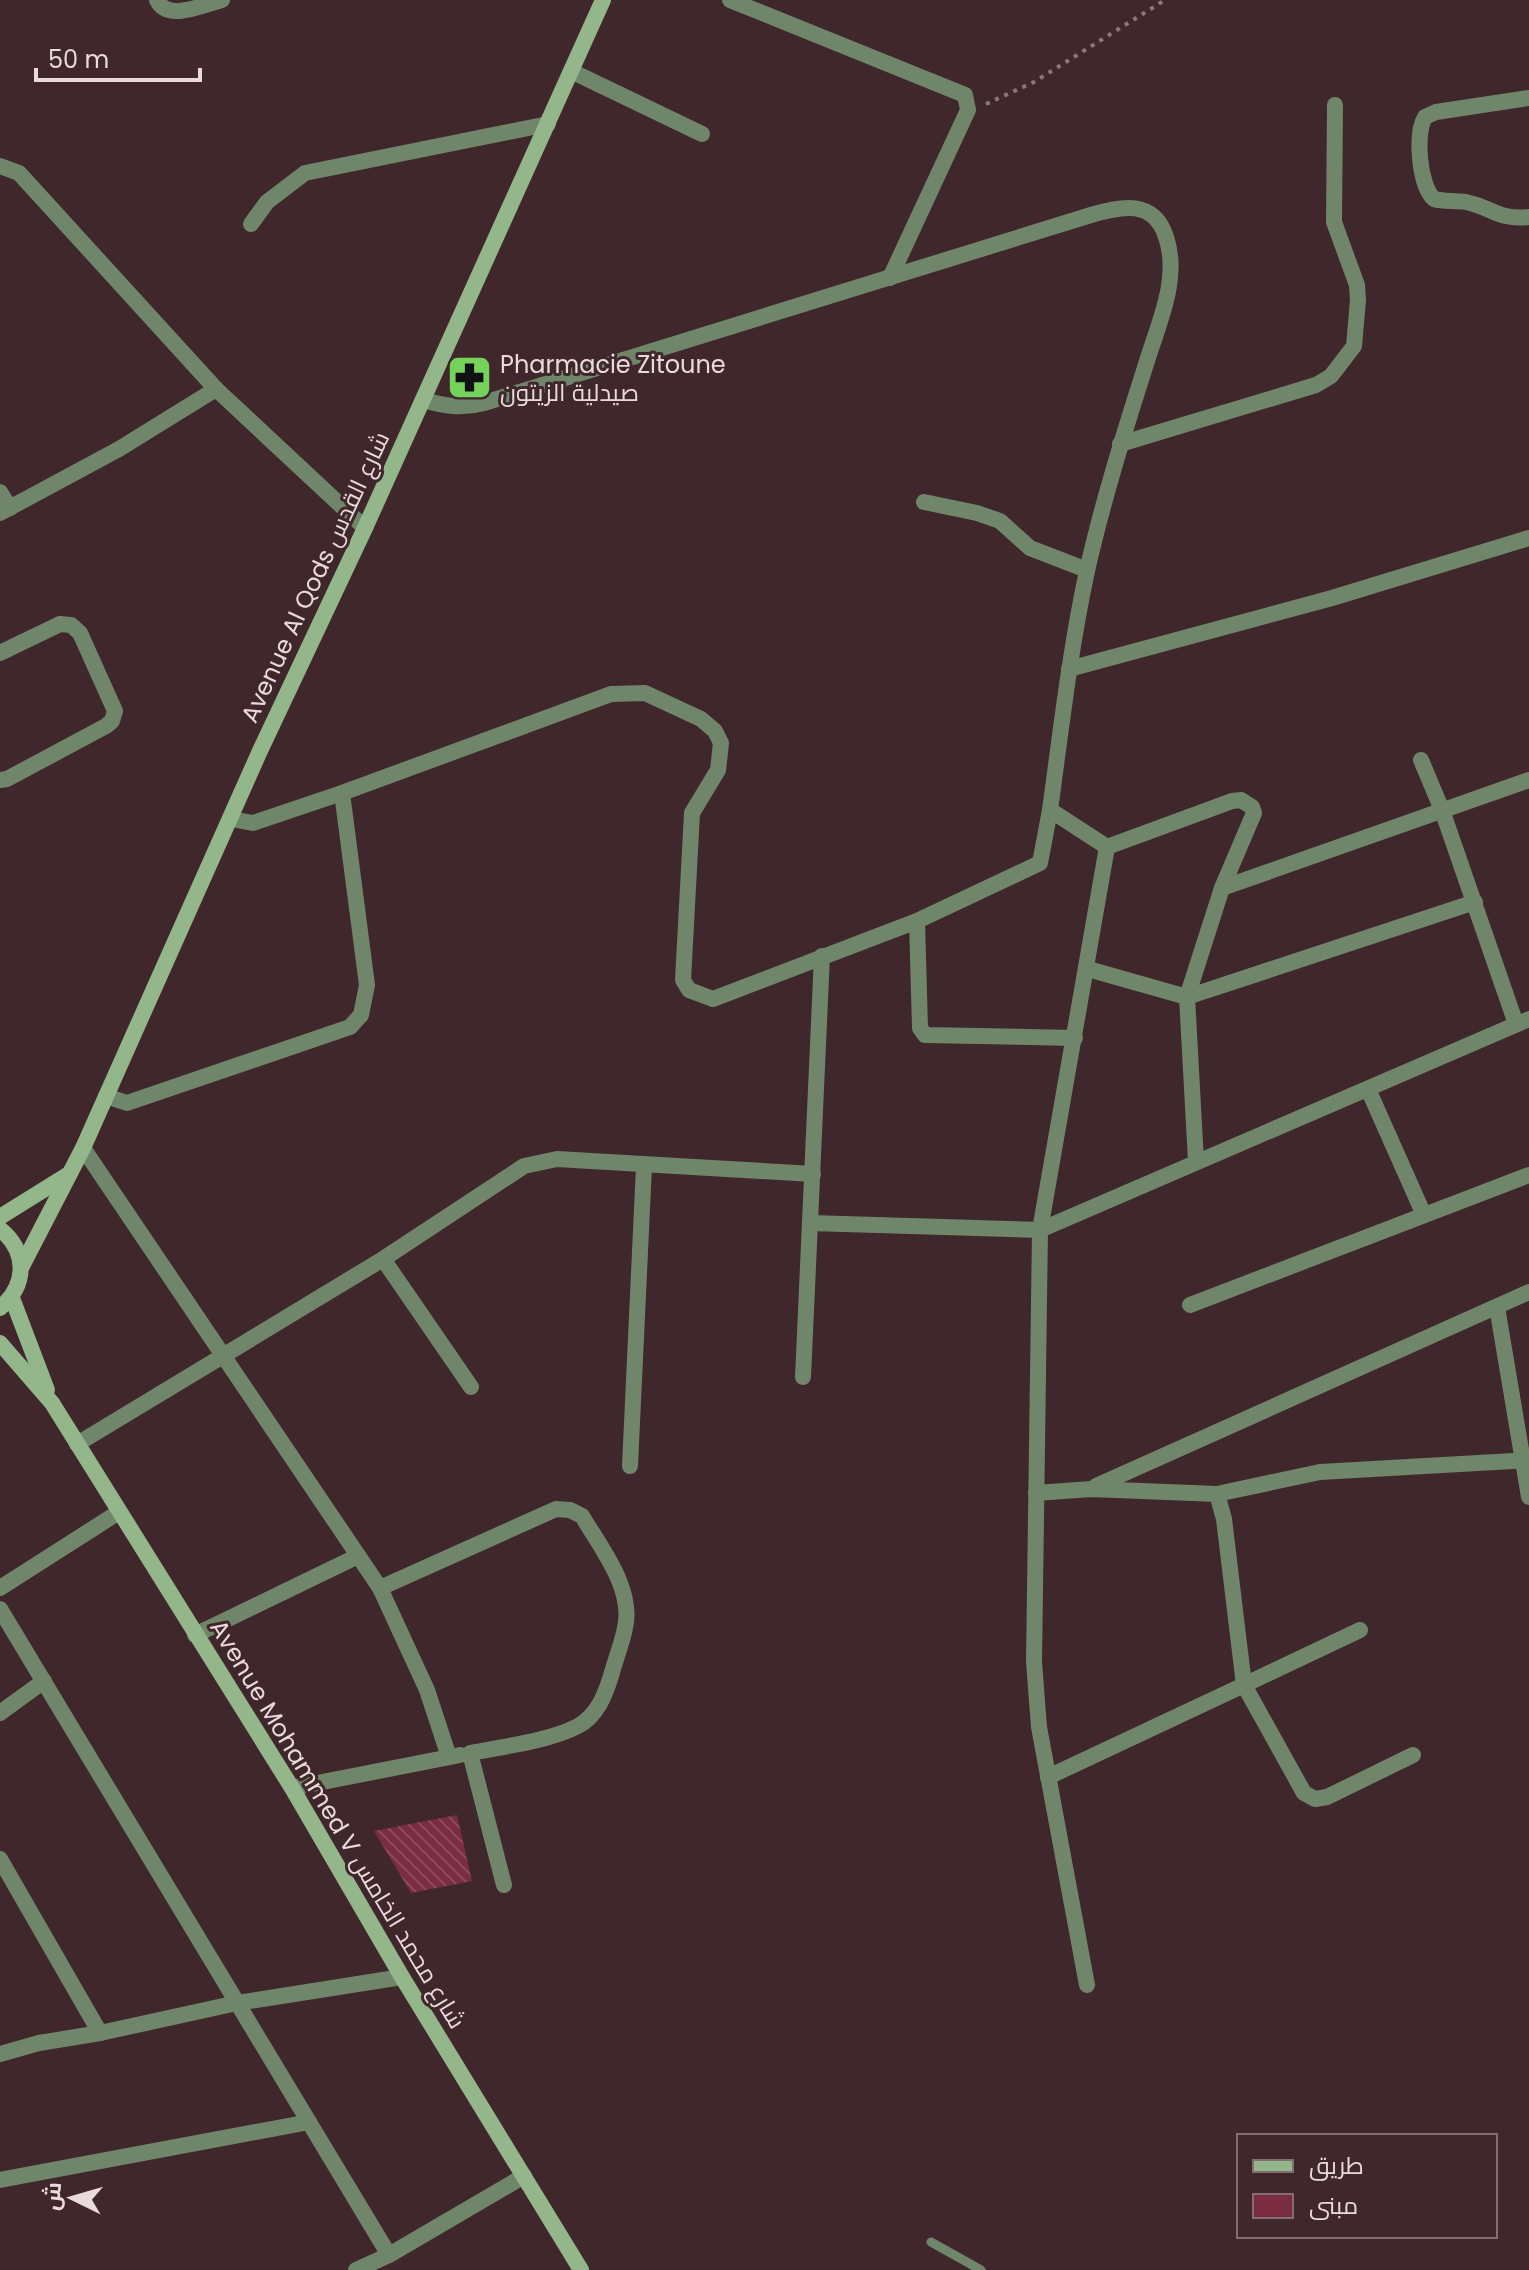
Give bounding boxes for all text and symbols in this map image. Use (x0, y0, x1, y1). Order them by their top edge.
scale bar (36, 32, 200, 82)
text: 50 m (48, 43, 109, 76)
place label: Pharmacie Zitoune صيدلية الزيتون (500, 348, 726, 409)
pharmacy icon: Pharmacie Zitoune صيدلية الزيتون (445, 354, 493, 402)
street label: Avenue Al Qods شارع القدس (233, 426, 397, 728)
street label: Avenue Mohammed V شارع محمد الخامس (202, 1613, 474, 2035)
legend (1237, 2134, 1497, 2238)
text: طريق (1309, 2149, 1364, 2182)
north arrow (32, 2158, 112, 2238)
text: ش (36, 2181, 69, 2212)
text: مبنى (1309, 2189, 1358, 2222)

